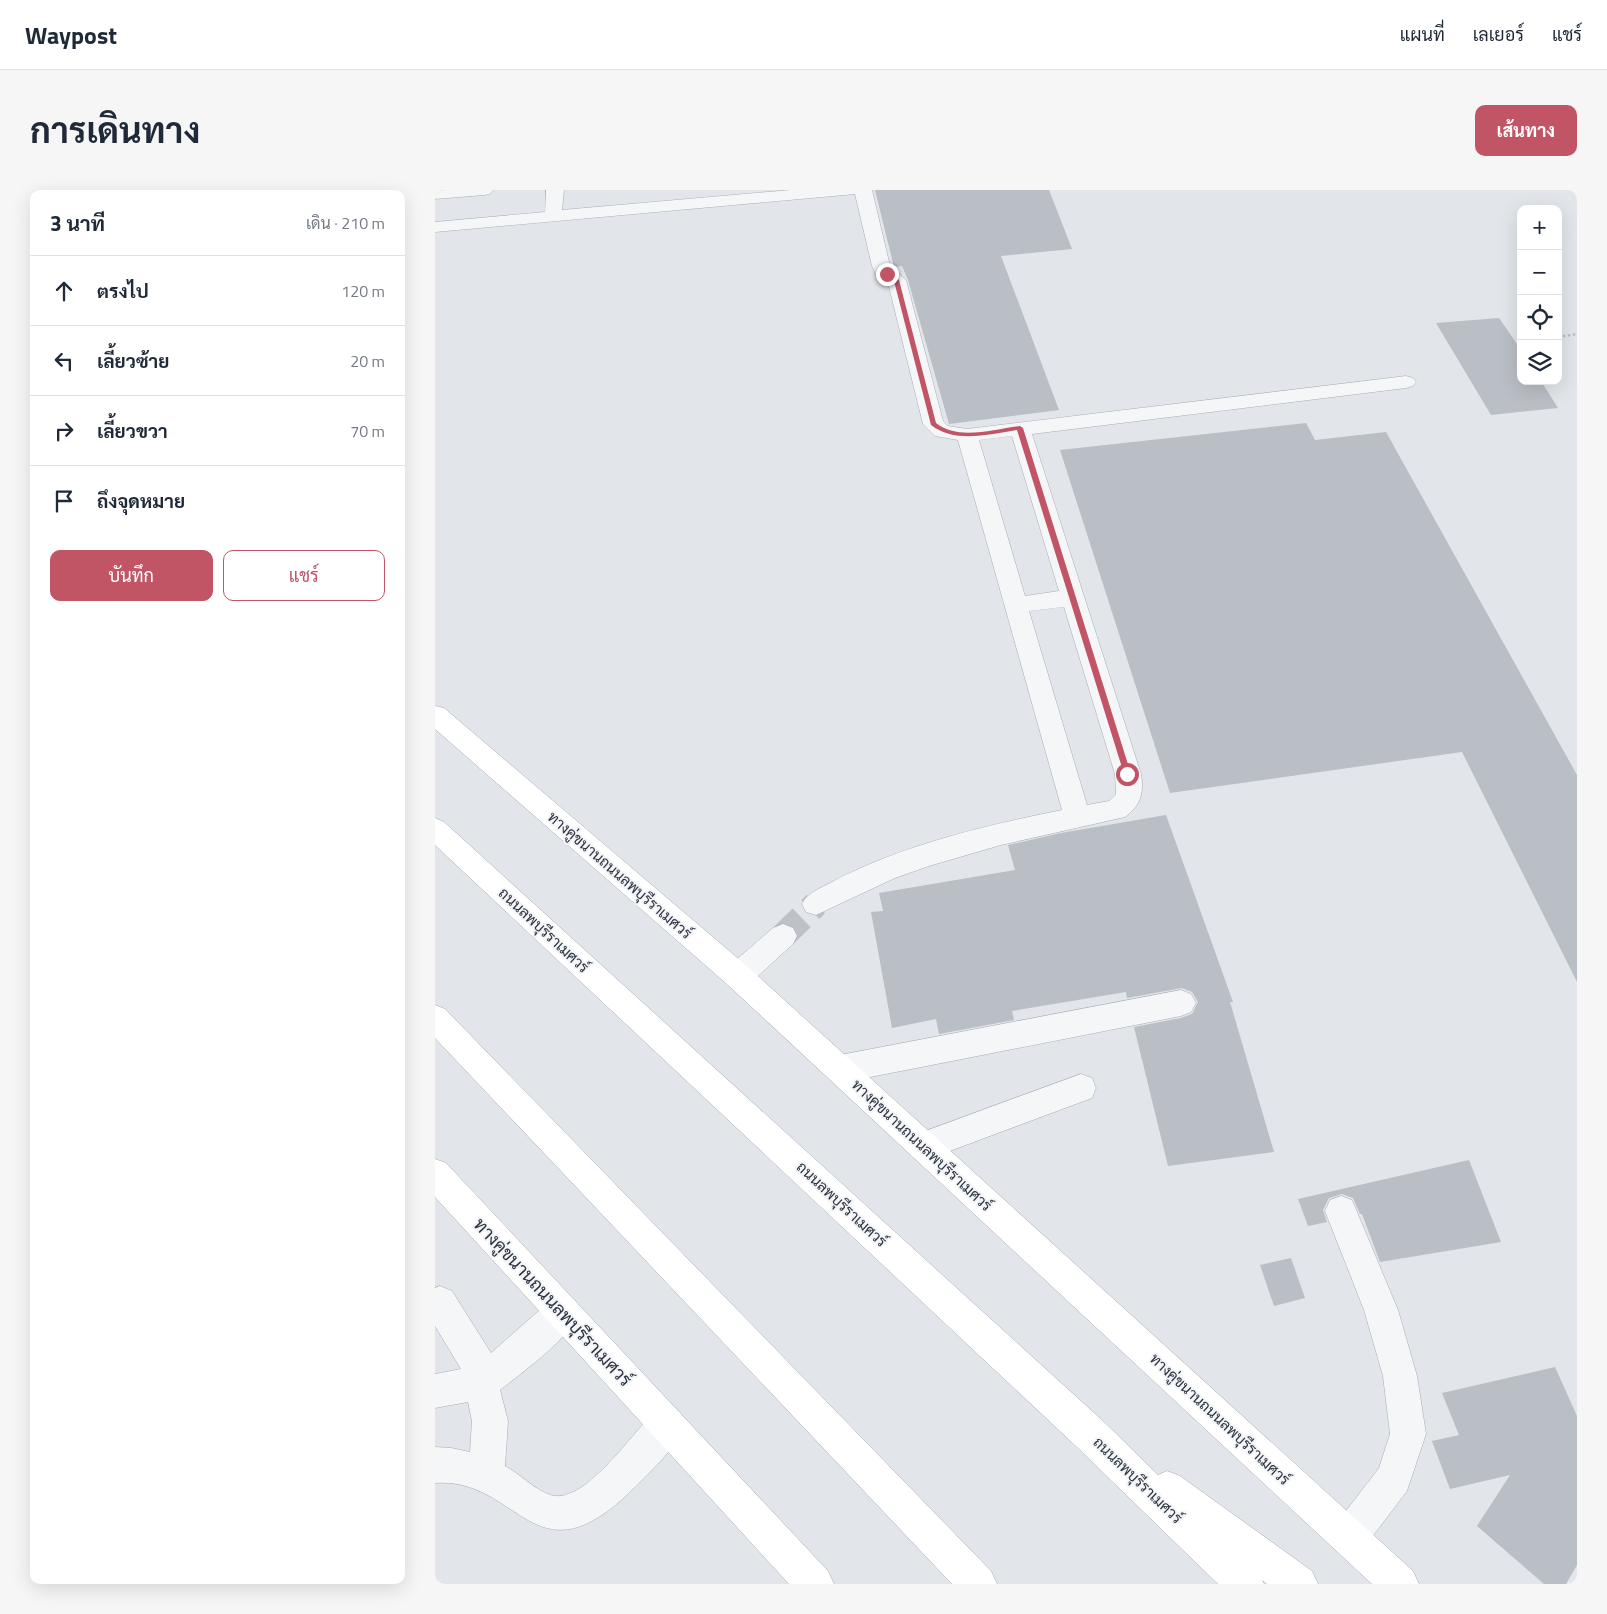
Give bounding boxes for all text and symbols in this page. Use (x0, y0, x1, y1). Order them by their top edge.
text: Waypost (25, 17, 117, 53)
text: แผนที่ (1400, 21, 1445, 48)
text: เลเยอร์ (1473, 21, 1524, 48)
text: แชร์ (1552, 21, 1582, 48)
text: การเดินทาง (30, 103, 200, 157)
button: เส้นทาง (1475, 105, 1577, 156)
map controls (1517, 205, 1562, 385)
button: + (1517, 205, 1562, 250)
text: 3 นาที (50, 207, 105, 239)
text: เดิน · 210 m (306, 211, 385, 235)
button: − (1517, 250, 1562, 295)
route end (876, 263, 899, 286)
text: ตรงไป (97, 276, 149, 305)
icon: ahead (50, 277, 78, 305)
text: 120 m (341, 279, 385, 303)
button: locate (1517, 295, 1562, 340)
button: layers (1517, 340, 1562, 385)
text: เลี้ยวซ้าย (97, 346, 169, 375)
icon: left (50, 347, 78, 375)
text: 20 m (350, 349, 385, 373)
text: เลี้ยวขวา (97, 416, 168, 445)
icon: right (50, 417, 78, 445)
text: 70 m (350, 419, 385, 443)
text: ถึงจุดหมาย (97, 486, 185, 515)
icon: arrive (50, 487, 78, 515)
button: บันทึก (50, 550, 213, 601)
button: แชร์ (223, 550, 385, 601)
route start (1116, 763, 1139, 786)
street label: ทางคู่ขนานถนนลพบุรีราเมศวร์ (544, 808, 696, 942)
street label: ถนนลพบุรีราเมศวร์ (495, 884, 593, 976)
street label: ทางคู่ขนานถนนลพบุรีราเมศวร์ (847, 1074, 997, 1216)
street label: ถนนลพบุรีราเมศวร์ (792, 1156, 892, 1252)
street label: ทางคู่ขนานถนนลพบุรีราเมศวร์ (467, 1212, 639, 1393)
street label: ทางคู่ขนานถนนลพบุรีราเมศวร์ (1145, 1348, 1295, 1490)
street label: ถนนลพบุรีราเมศวร์ (1088, 1431, 1188, 1529)

